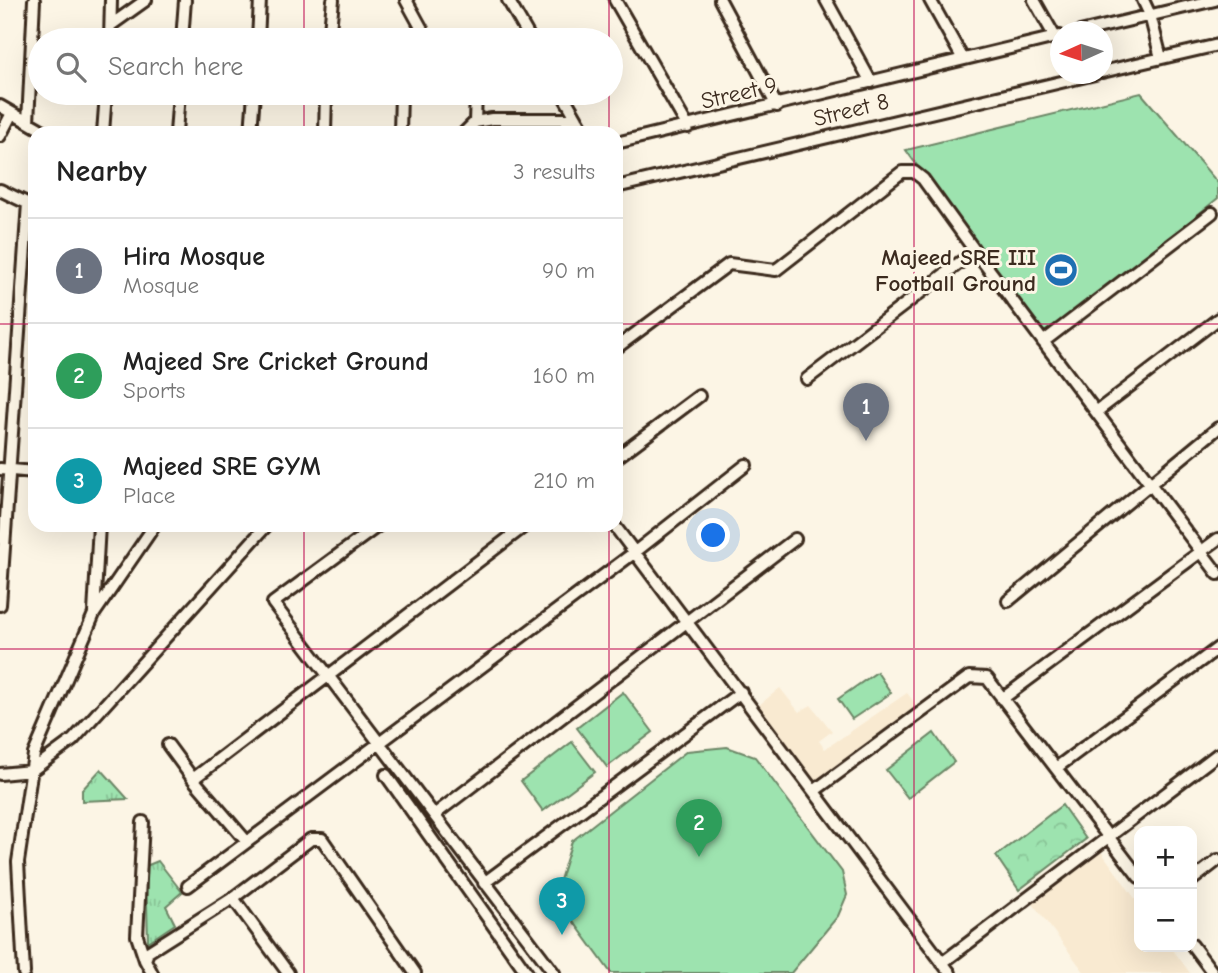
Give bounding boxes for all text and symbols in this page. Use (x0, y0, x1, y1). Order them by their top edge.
north arrow (1050, 21, 1113, 84)
search box (28, 28, 623, 105)
icon: search (52, 48, 90, 86)
text: Search here (108, 52, 243, 82)
street label: Street 9 (698, 71, 780, 115)
street label: Street 8 (810, 88, 892, 132)
text: Nearby (56, 154, 147, 189)
text: 3 results (513, 158, 595, 185)
text: Hira Mosque (123, 242, 265, 272)
place label: Majeed SRE III Football Ground (875, 244, 1036, 297)
sports icon: Majeed SRE III Football Ground (1042, 251, 1080, 289)
text: 1 (74, 257, 84, 284)
text: 90 m (542, 257, 595, 284)
text: Mosque (123, 272, 199, 299)
text: Majeed Sre Cricket Ground (123, 347, 429, 377)
text: 2 (73, 362, 85, 389)
text: 160 m (533, 362, 595, 389)
text: Sports (123, 377, 185, 404)
pin: 1 (843, 383, 889, 441)
text: Majeed SRE GYM (123, 452, 321, 482)
text: 3 (73, 467, 85, 494)
text: 210 m (533, 467, 595, 494)
text: Place (123, 482, 175, 509)
your location (696, 518, 730, 552)
pin: 2 (676, 799, 722, 857)
map controls (1134, 826, 1197, 952)
button: + (1134, 826, 1197, 889)
pin: 3 (539, 877, 585, 935)
button: − (1134, 889, 1197, 952)

